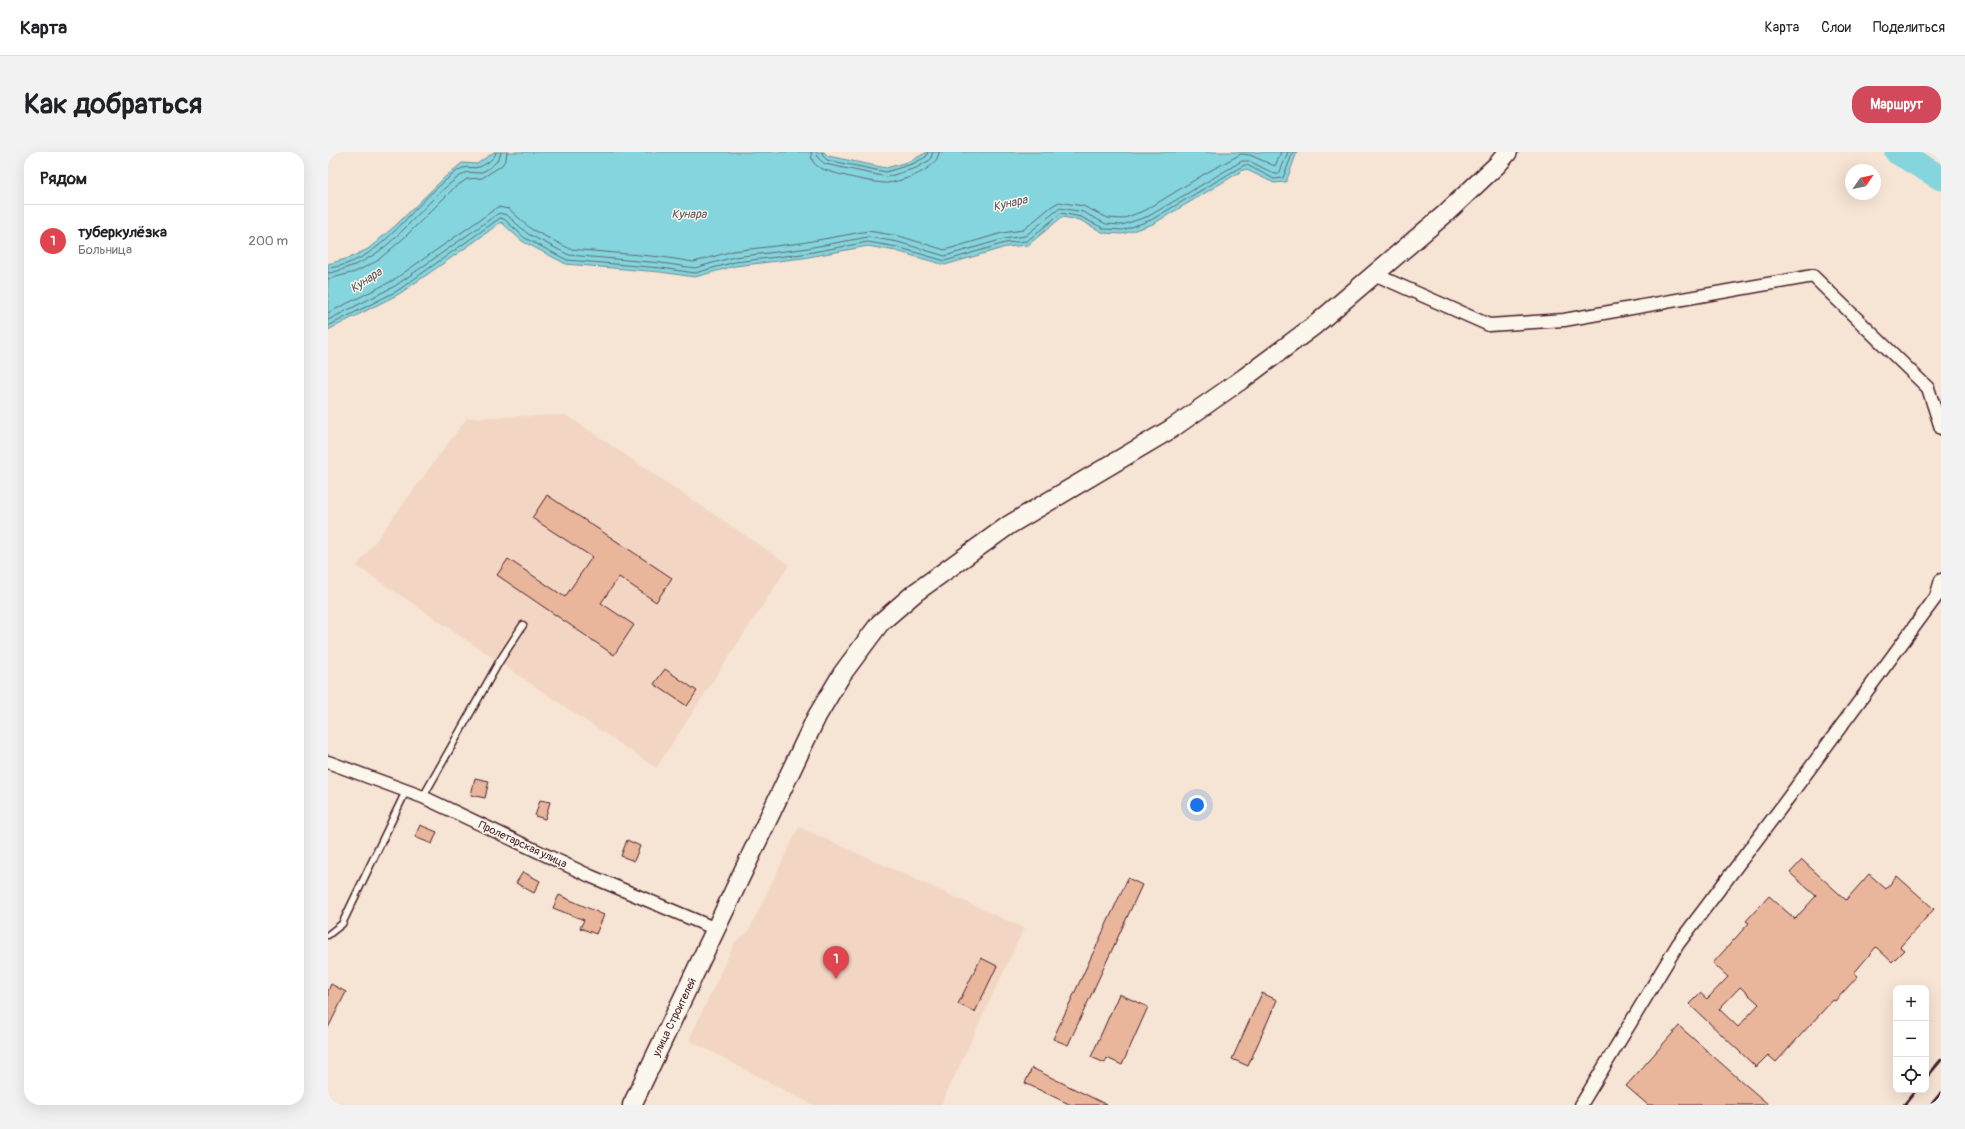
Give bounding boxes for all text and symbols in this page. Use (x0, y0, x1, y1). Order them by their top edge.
text: Карта (20, 16, 67, 40)
text: Карта (1765, 19, 1799, 36)
text: Слои (1821, 19, 1851, 36)
text: Поделиться (1873, 19, 1945, 36)
button: Маршрут (1852, 86, 1941, 123)
text: Как добраться (24, 87, 202, 122)
north arrow (1845, 164, 1881, 200)
text: Рядом (40, 168, 87, 189)
water label: Кунара (991, 192, 1030, 215)
water label: Кунара (672, 207, 708, 222)
text: туберкулёзка (78, 223, 167, 242)
text: 1 (50, 233, 56, 249)
text: 200 m (249, 233, 288, 249)
text: Больница (78, 242, 132, 258)
water label: Кунара (348, 264, 386, 296)
your location (1187, 795, 1207, 815)
street label: Пролетарская улица (477, 818, 569, 871)
pin: 1 (823, 946, 849, 979)
street label: улица Строителей (649, 976, 699, 1059)
map controls (1893, 985, 1929, 1093)
button: + (1893, 985, 1929, 1021)
button: − (1893, 1021, 1929, 1057)
button: locate (1893, 1057, 1929, 1093)

